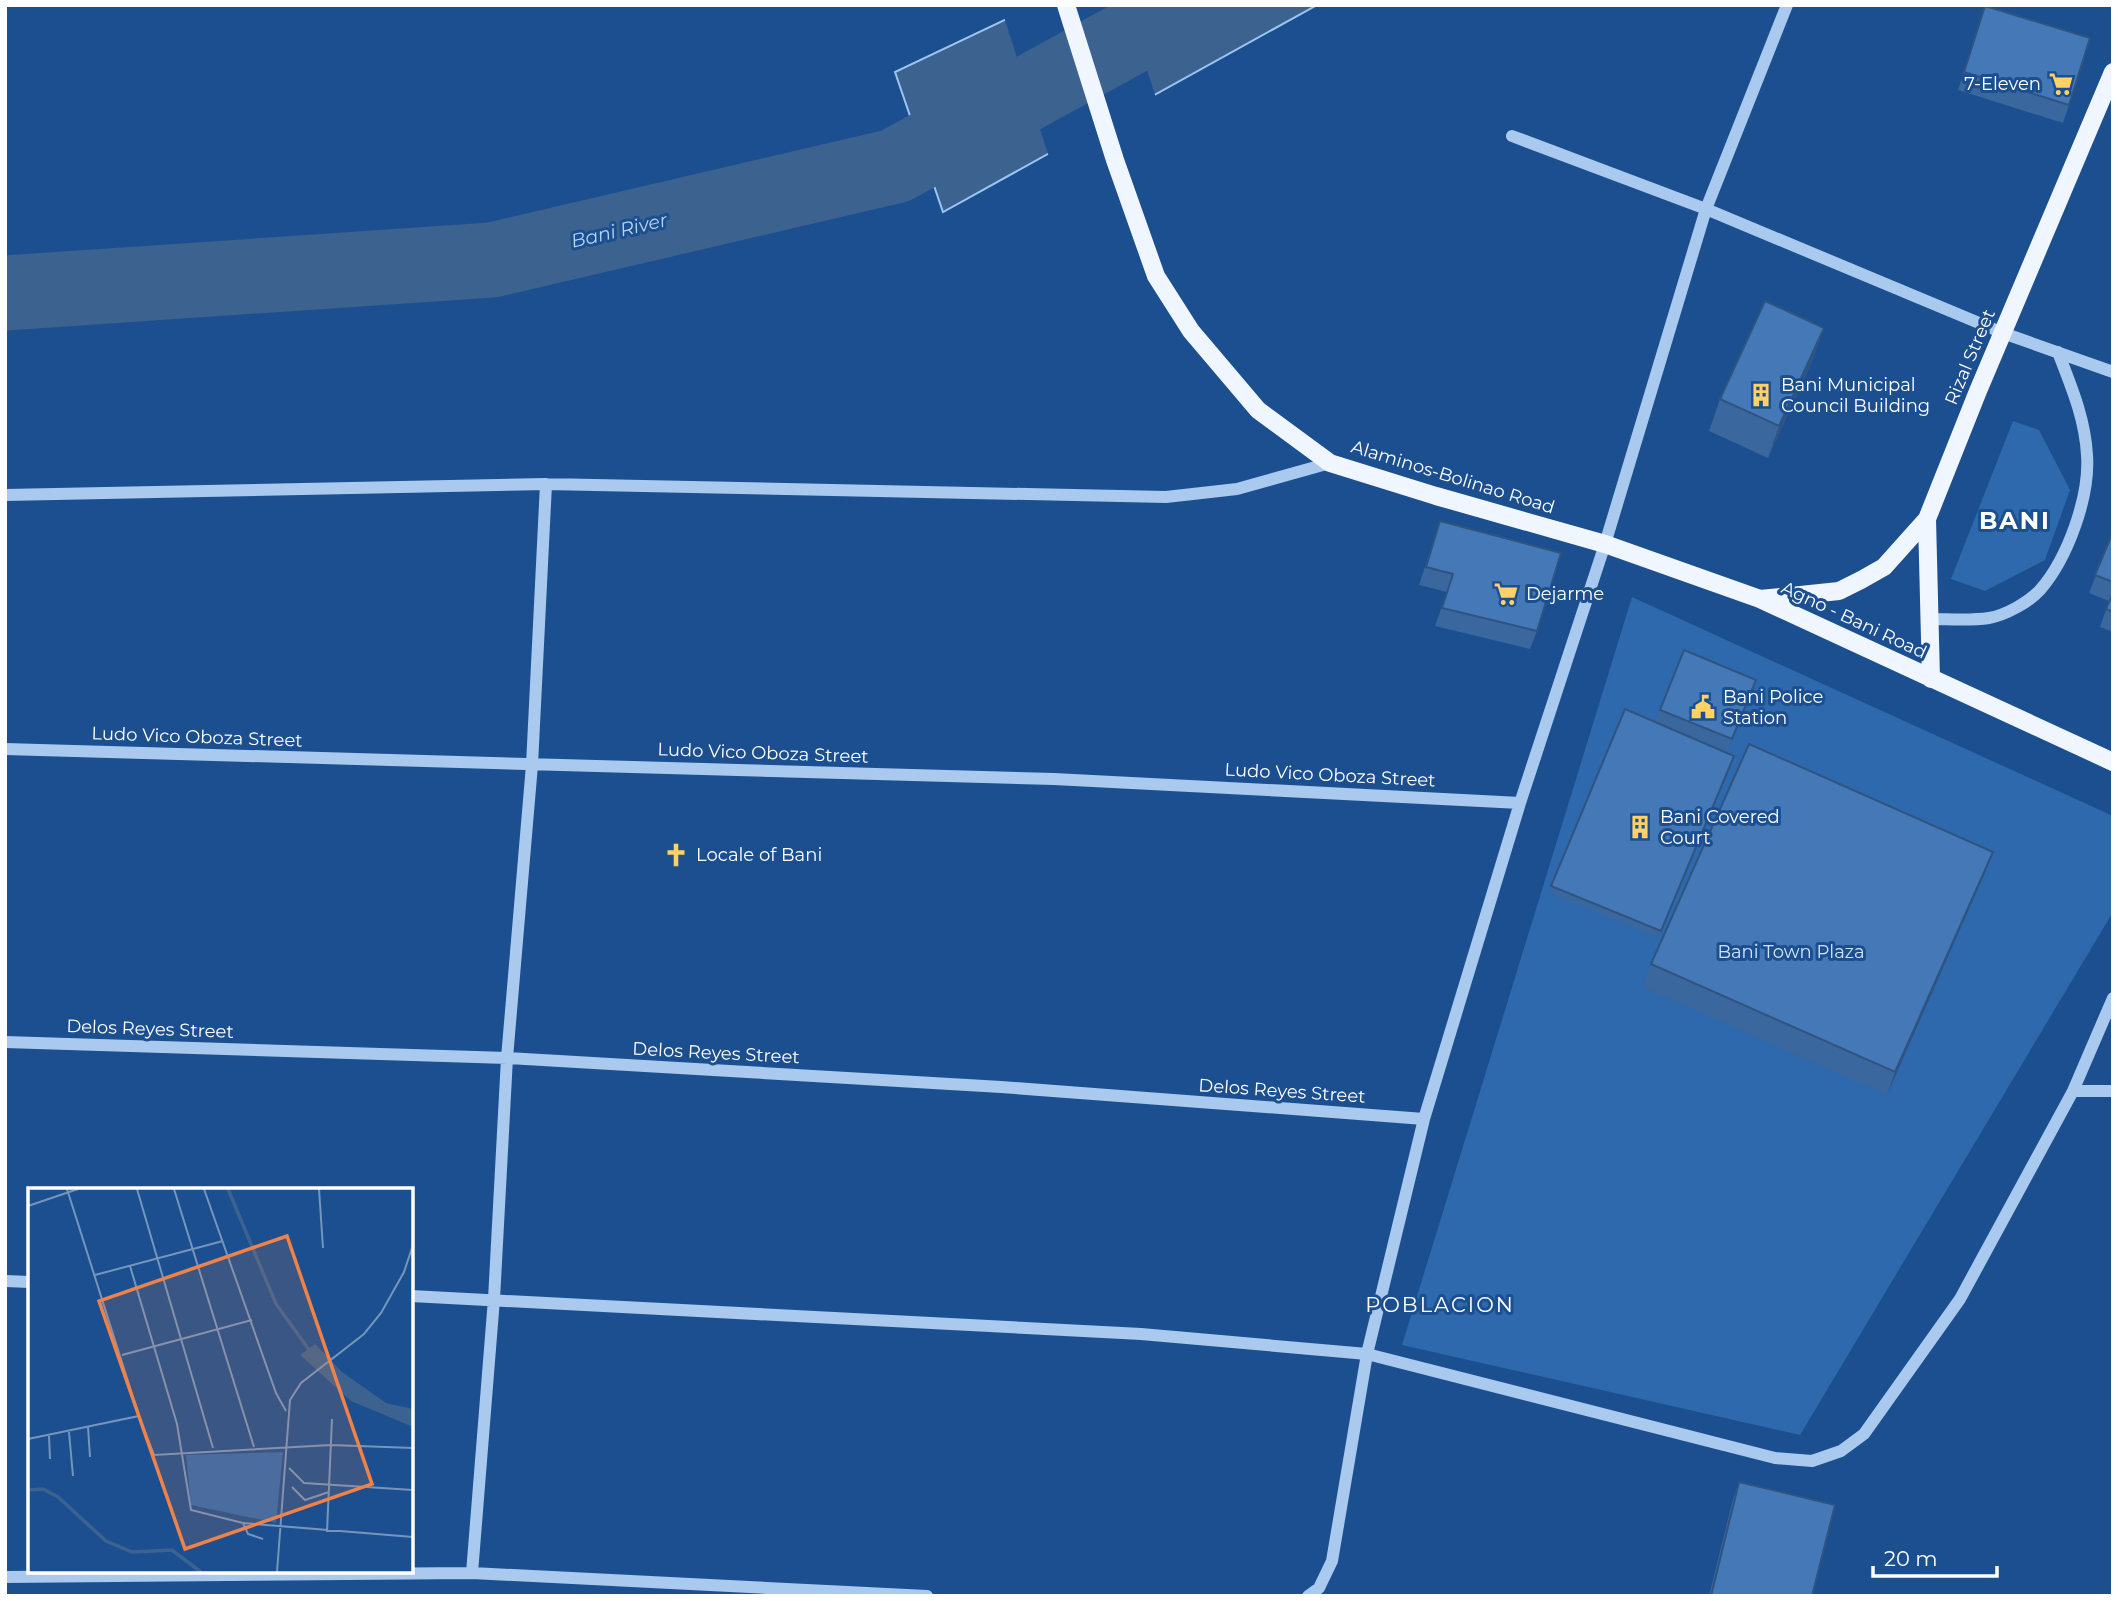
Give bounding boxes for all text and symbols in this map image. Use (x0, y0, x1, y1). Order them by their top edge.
supermarket icon: 7-Eleven (2047, 70, 2075, 98)
place label: 7-Eleven (1964, 73, 2041, 95)
water label: Bani River (569, 208, 670, 253)
street label: Rizal Street (1940, 306, 2000, 408)
place label: Bani Municipal Council Building (1781, 374, 1930, 417)
building icon: Bani Municipal Council Building (1747, 381, 1775, 409)
street label: Alaminos-Bolinao Road (1348, 436, 1558, 518)
district label: BANI (1979, 506, 2051, 535)
street label: Agno - Bani Road (1778, 577, 1930, 663)
supermarket icon: Dejarme (1492, 580, 1520, 608)
place label: Dejarme (1526, 583, 1604, 605)
place label: Bani Police Station (1723, 686, 1824, 729)
public building icon: Bani Police Station (1689, 693, 1717, 721)
street label: Ludo Vico Oboza Street (91, 722, 303, 752)
street label: Ludo Vico Oboza Street (657, 738, 869, 768)
street label: Ludo Vico Oboza Street (1224, 758, 1436, 792)
place label: Bani Covered Court (1660, 806, 1780, 849)
building icon: Bani Covered Court (1626, 813, 1654, 841)
church icon: Locale of Bani (662, 841, 690, 869)
place label: Locale of Bani (696, 844, 822, 866)
park label: Bani Town Plaza (1717, 941, 1865, 963)
street label: Delos Reyes Street (66, 1015, 234, 1043)
street label: Delos Reyes Street (632, 1038, 800, 1068)
street label: Delos Reyes Street (1198, 1074, 1366, 1108)
inset map (28, 1188, 413, 1573)
district label: POBLACION (1365, 1292, 1515, 1317)
scale bar (1873, 1534, 1997, 1578)
text: 20 m (1884, 1546, 1938, 1571)

